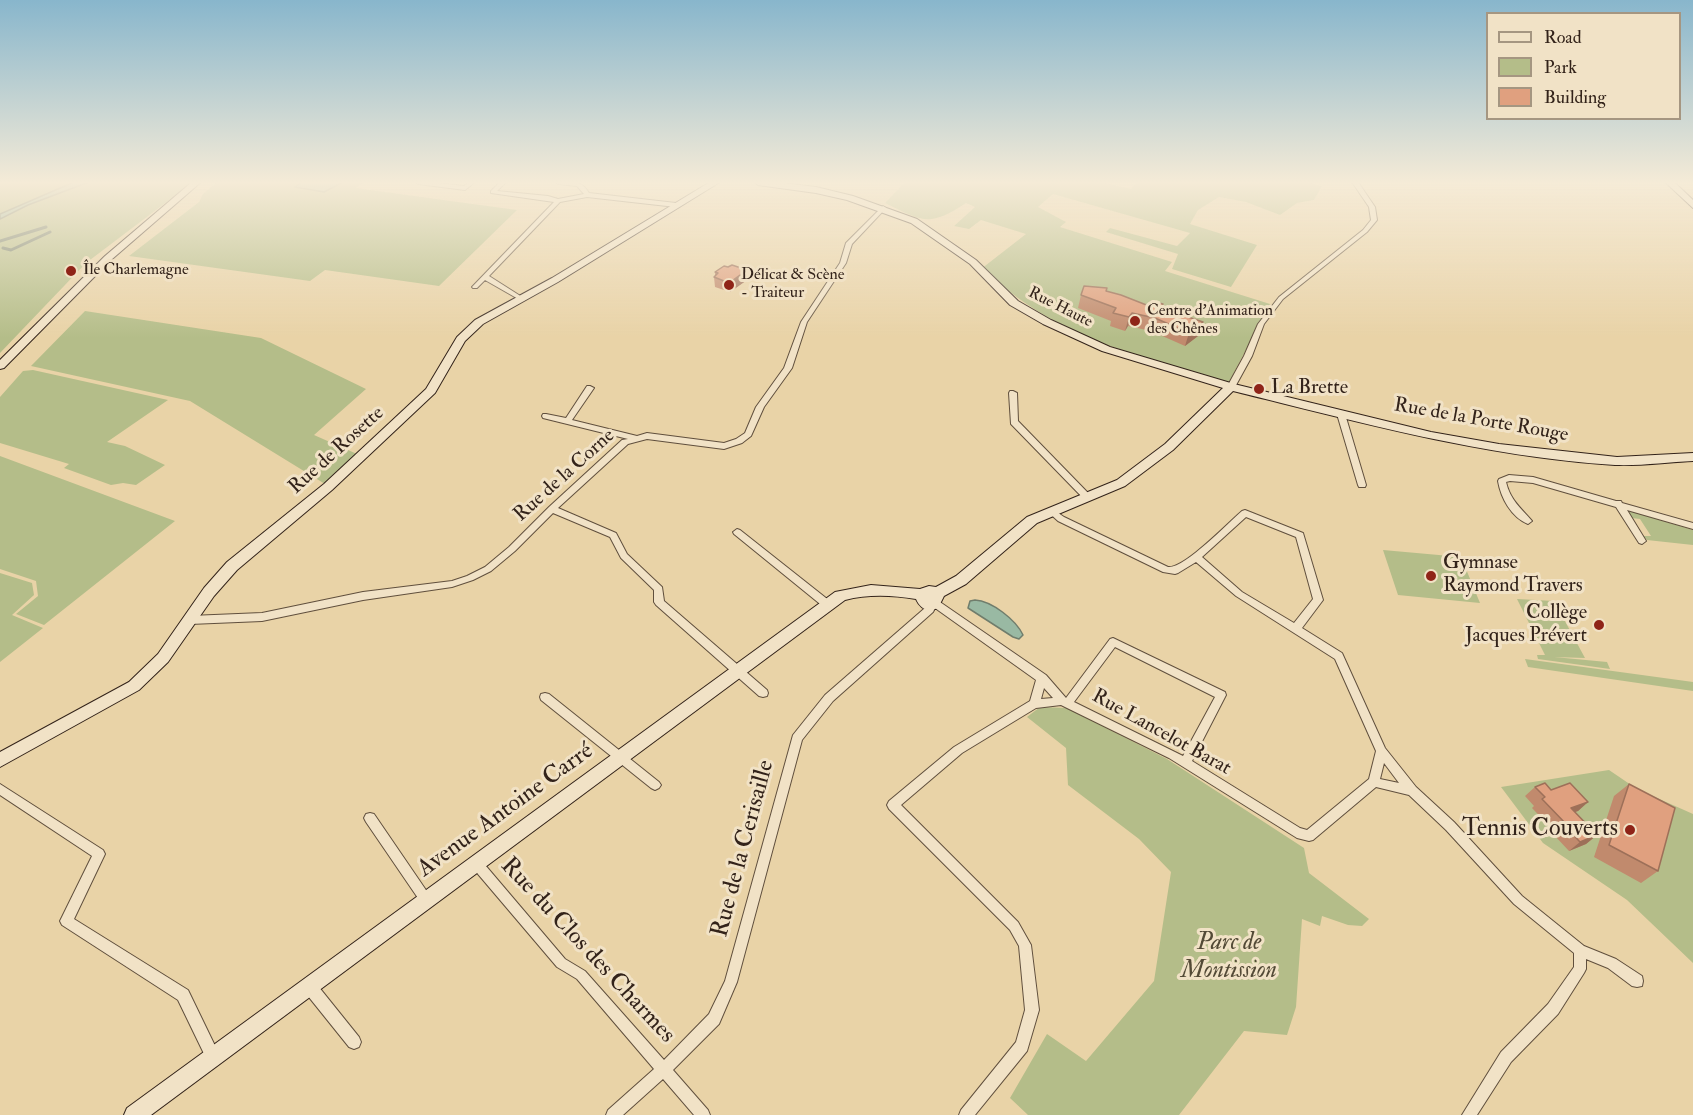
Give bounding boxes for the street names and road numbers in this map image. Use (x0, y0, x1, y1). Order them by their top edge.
street label: Rue Haute (1025, 284, 1095, 332)
street label: Rue de la Porte Rouge (1392, 394, 1570, 448)
street label: Rue de Rosette (284, 402, 390, 500)
street label: Rue de la Corne (510, 424, 620, 528)
street label: Rue Lancelot Barat (1087, 685, 1235, 781)
street label: Avenue Antoine Carré (412, 738, 600, 884)
street label: Rue de la Cerisaille (707, 757, 781, 941)
street label: Rue du Clos des Charmes (494, 852, 680, 1050)

